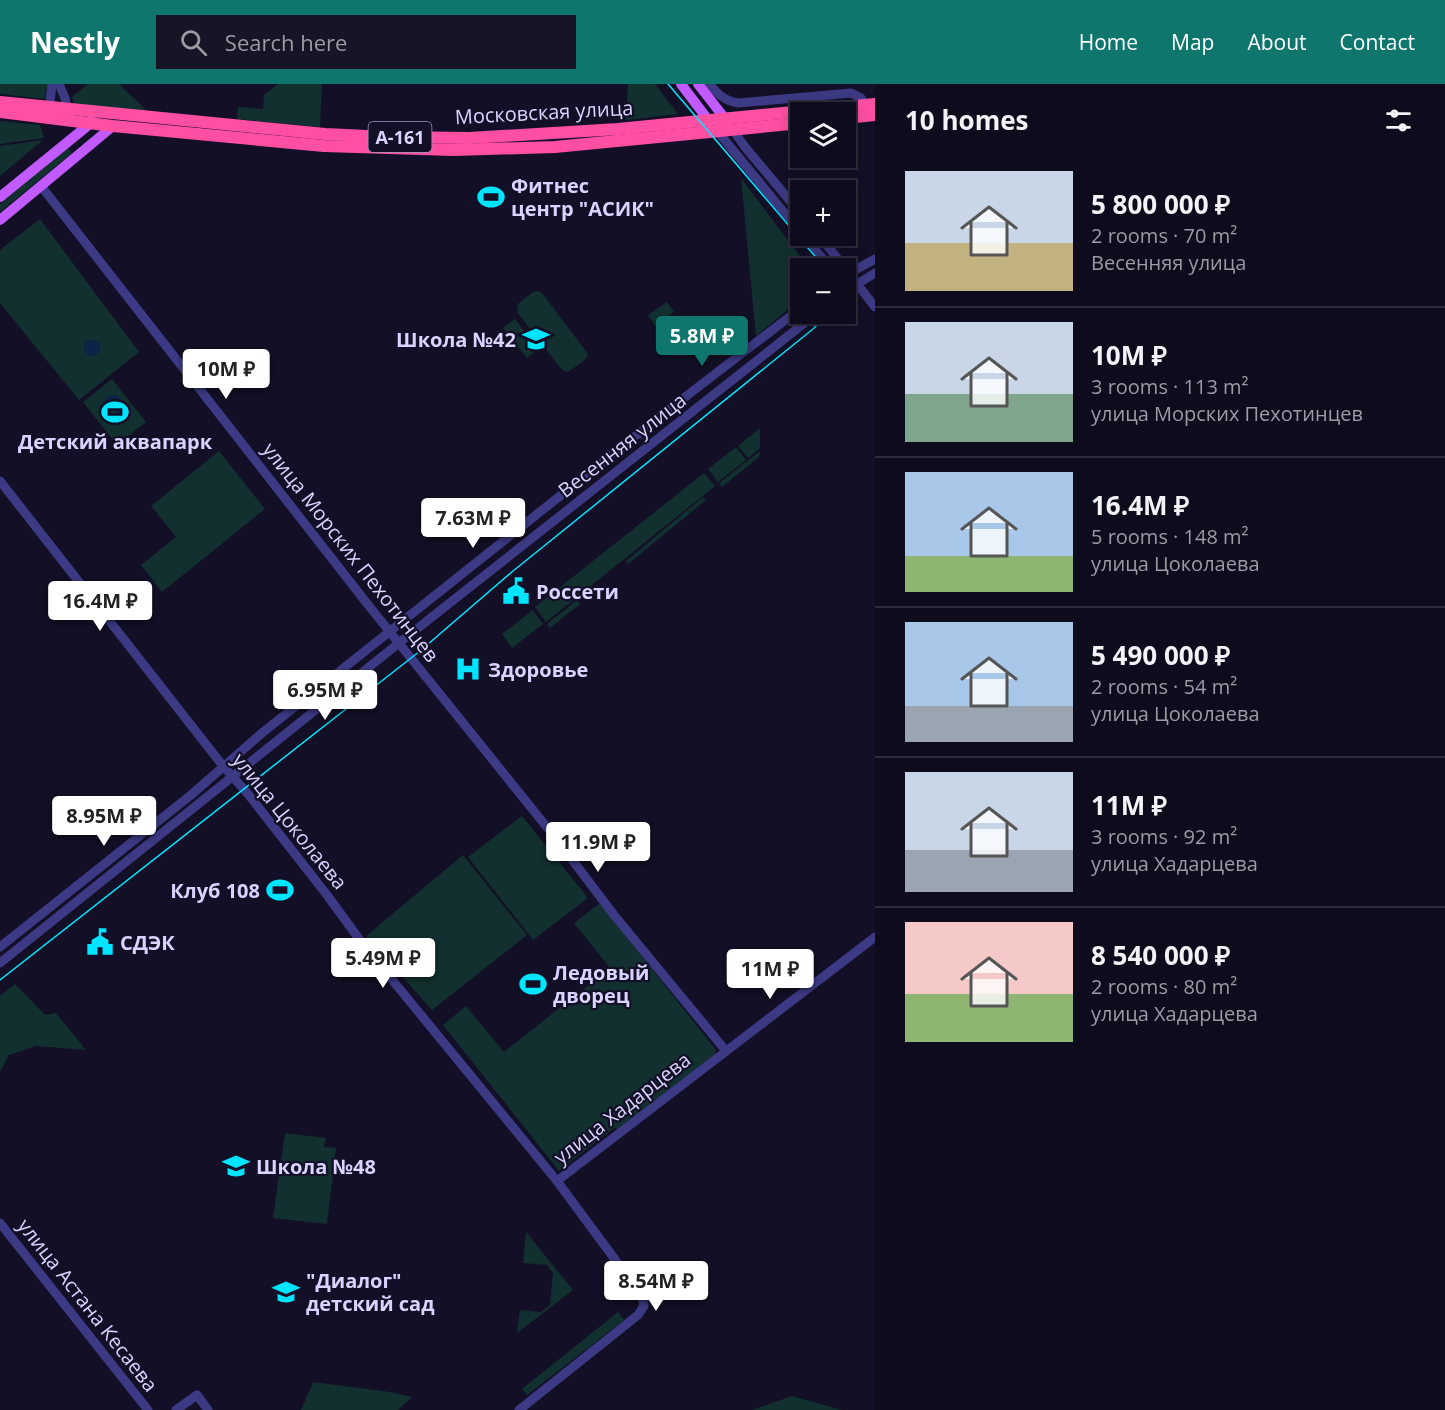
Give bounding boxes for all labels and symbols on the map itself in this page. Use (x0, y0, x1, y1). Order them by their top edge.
street label: Московская улица (454, 94, 634, 130)
road number: А-161 (368, 122, 432, 152)
place label: Фитнес центр "АСИК" (511, 172, 654, 222)
sports icon: Фитнес центр "АСИК" (476, 182, 506, 212)
pin: 5.8M ₽ (653, 316, 751, 367)
school or university icon: Школа №42 (521, 324, 551, 354)
place label: Школа №42 (396, 326, 516, 353)
pin: 10M ₽ (184, 349, 268, 400)
street label: Весенняя улица (552, 387, 692, 503)
sports icon: Детский аквапарк (100, 397, 130, 427)
place label: Детский аквапарк (18, 428, 213, 455)
street label: улица Морских Пехотинцев (257, 437, 445, 667)
pin: 7.63M ₽ (418, 498, 528, 549)
public building icon: Россети (501, 576, 531, 606)
place label: Россети (536, 578, 619, 605)
pin: 16.4M ₽ (45, 581, 155, 632)
hospital icon: Здоровье (453, 654, 483, 684)
place label: Здоровье (488, 656, 588, 683)
pin: 6.95M ₽ (270, 670, 380, 721)
street label: улица Цоколаева (226, 747, 354, 895)
pin: 8.95M ₽ (49, 796, 159, 847)
pin: 11.9M ₽ (543, 822, 653, 873)
sports icon: Клуб 108 (265, 875, 295, 905)
place label: Клуб 108 (170, 877, 260, 904)
public building icon: СДЭК (85, 927, 115, 957)
place label: СДЭК (120, 929, 175, 956)
pin: 5.49M ₽ (328, 938, 438, 989)
pin: 11M ₽ (728, 949, 812, 1000)
place label: Ледовый дворец (553, 959, 649, 1009)
sports icon: Ледовый дворец (518, 969, 548, 999)
street label: улица Хадарцева (548, 1046, 696, 1170)
school or university icon: Школа №48 (221, 1151, 251, 1181)
place label: Школа №48 (256, 1153, 376, 1180)
street label: улица Астана Кесаева (12, 1213, 164, 1397)
pin: 8.54M ₽ (601, 1261, 711, 1312)
place label: "Диалог" детский сад (306, 1267, 434, 1317)
school or university icon: "Диалог" детский сад (271, 1277, 301, 1307)

